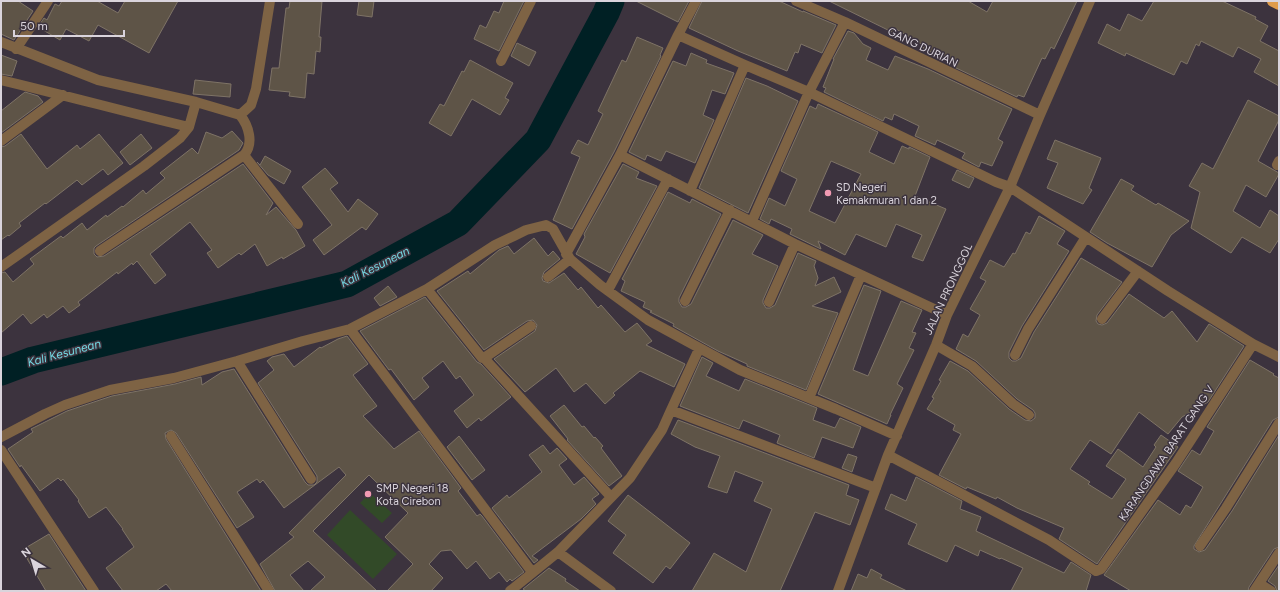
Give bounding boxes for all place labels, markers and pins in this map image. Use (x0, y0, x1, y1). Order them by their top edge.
place label: SD Negeri Kemakmuran 1 dan 2 (836, 181, 937, 207)
marker: SD Negeri Kemakmuran 1 dan 2 (823, 188, 833, 198)
place label: SMP Negeri 18 Kota Cirebon (376, 482, 449, 508)
marker: SMP Negeri 18 Kota Cirebon (363, 489, 373, 499)

